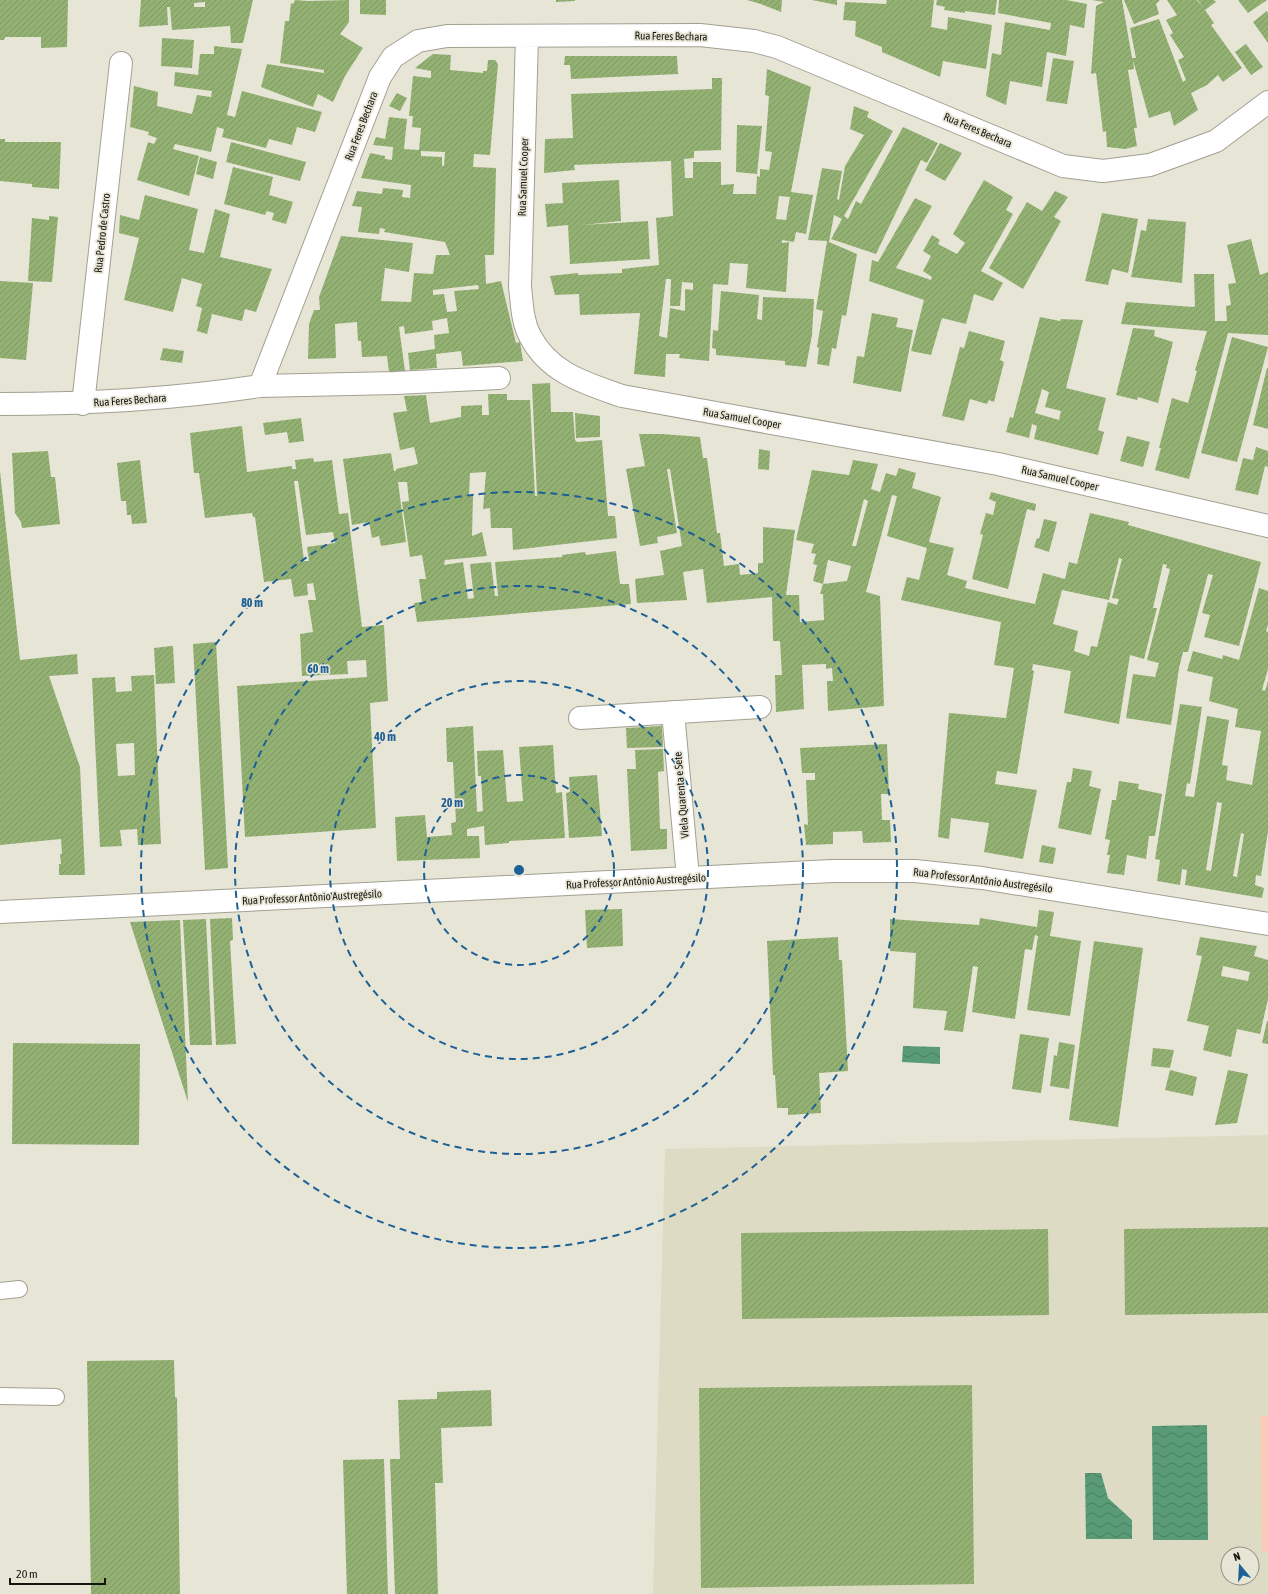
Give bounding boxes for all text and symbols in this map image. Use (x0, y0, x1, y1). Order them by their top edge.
street label: Rua Feres Bechara (634, 29, 708, 43)
street label: Rua Feres Bechara (342, 90, 380, 162)
street label: Rua Feres Bechara (942, 110, 1014, 150)
street label: Rua Samuel Cooper (516, 137, 530, 216)
street label: Rua Pedro de Castro (92, 193, 112, 273)
street label: Rua Feres Bechara (93, 391, 167, 409)
street label: Rua Samuel Cooper (702, 405, 782, 431)
street label: Rua Samuel Cooper (1020, 463, 1100, 493)
text: 80 m (241, 596, 263, 610)
text: 60 m (307, 662, 329, 676)
text: 40 m (373, 730, 396, 744)
street label: Viela Quarenta e Sete (671, 751, 691, 839)
text: 20 m (441, 796, 463, 810)
centre of rings (512, 863, 526, 877)
street label: Rua Professor Antônio Austregésilo (913, 865, 1053, 895)
street label: Rua Professor Antônio Austregésilo (566, 871, 706, 891)
street label: Rua Professor Antônio Austregésilo (242, 887, 382, 907)
north arrow (1220, 1546, 1260, 1586)
text: N (1232, 1550, 1242, 1563)
scale bar (10, 1560, 105, 1586)
text: 20 m (16, 1567, 38, 1581)

